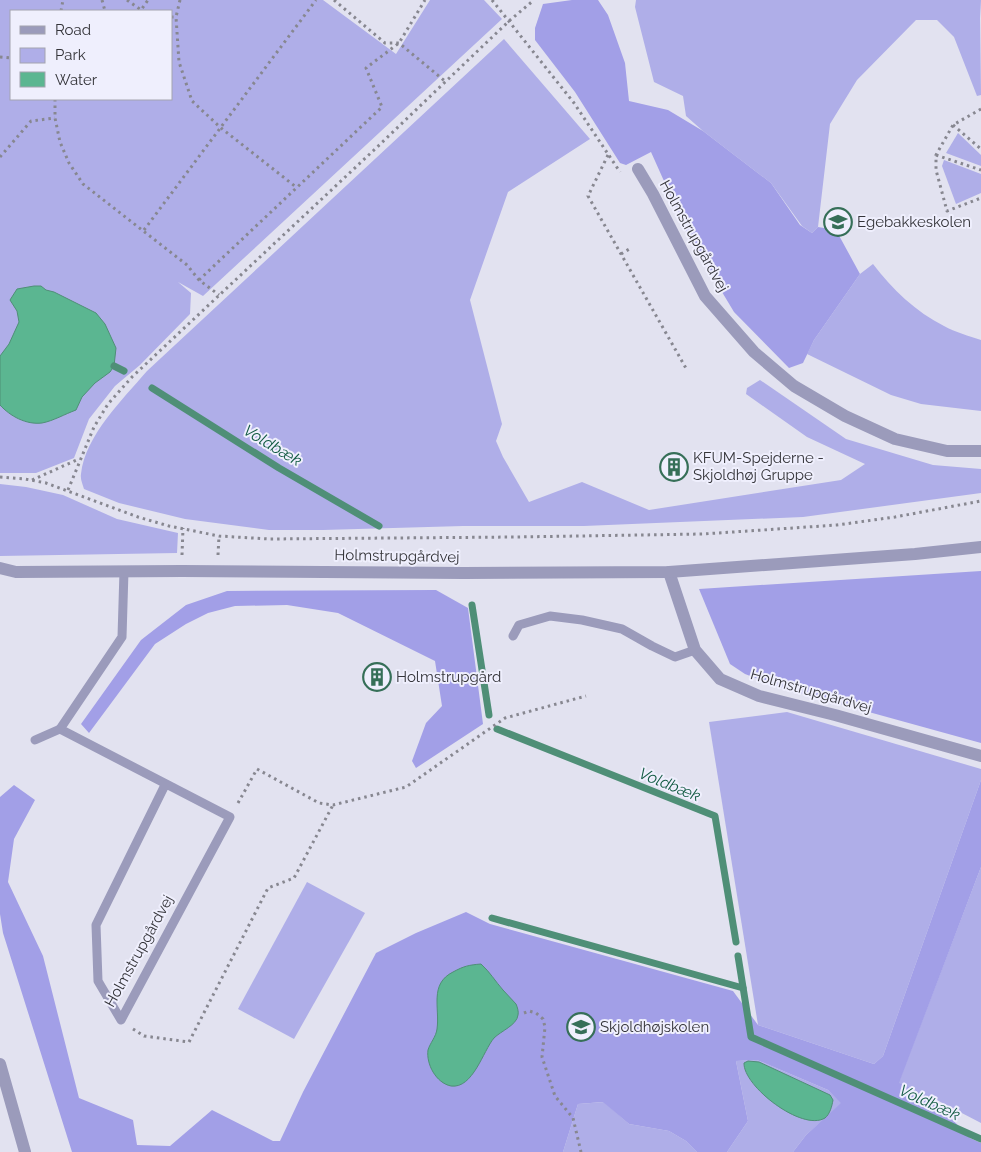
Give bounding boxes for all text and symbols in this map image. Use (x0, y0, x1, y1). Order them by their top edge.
legend (10, 10, 172, 100)
text: Road (55, 21, 91, 39)
text: Park (55, 46, 86, 64)
text: Water (55, 71, 98, 89)
street label: Holmstrupgårdvej (656, 177, 732, 295)
school or university icon: Egebakkeskolen (823, 207, 853, 237)
place label: Egebakkeskolen (857, 213, 971, 231)
water label: Voldbæk (240, 421, 306, 470)
place label: KFUM-Spejderne - Skjoldhøj Gruppe (693, 449, 824, 484)
building icon: KFUM-Spejderne - Skjoldhøj Gruppe (659, 452, 689, 482)
street label: Holmstrupgårdvej (334, 546, 460, 566)
building icon: Holmstrupgård (362, 662, 392, 692)
street label: Holmstrupgårdvej (748, 665, 874, 717)
place label: Holmstrupgård (396, 668, 501, 686)
water label: Voldbæk (636, 764, 704, 806)
street label: Holmstrupgårdvej (101, 892, 177, 1010)
school or university icon: Skjoldhøjskolen (566, 1012, 596, 1042)
place label: Skjoldhøjskolen (600, 1018, 709, 1036)
water label: Voldbæk (896, 1081, 964, 1124)

